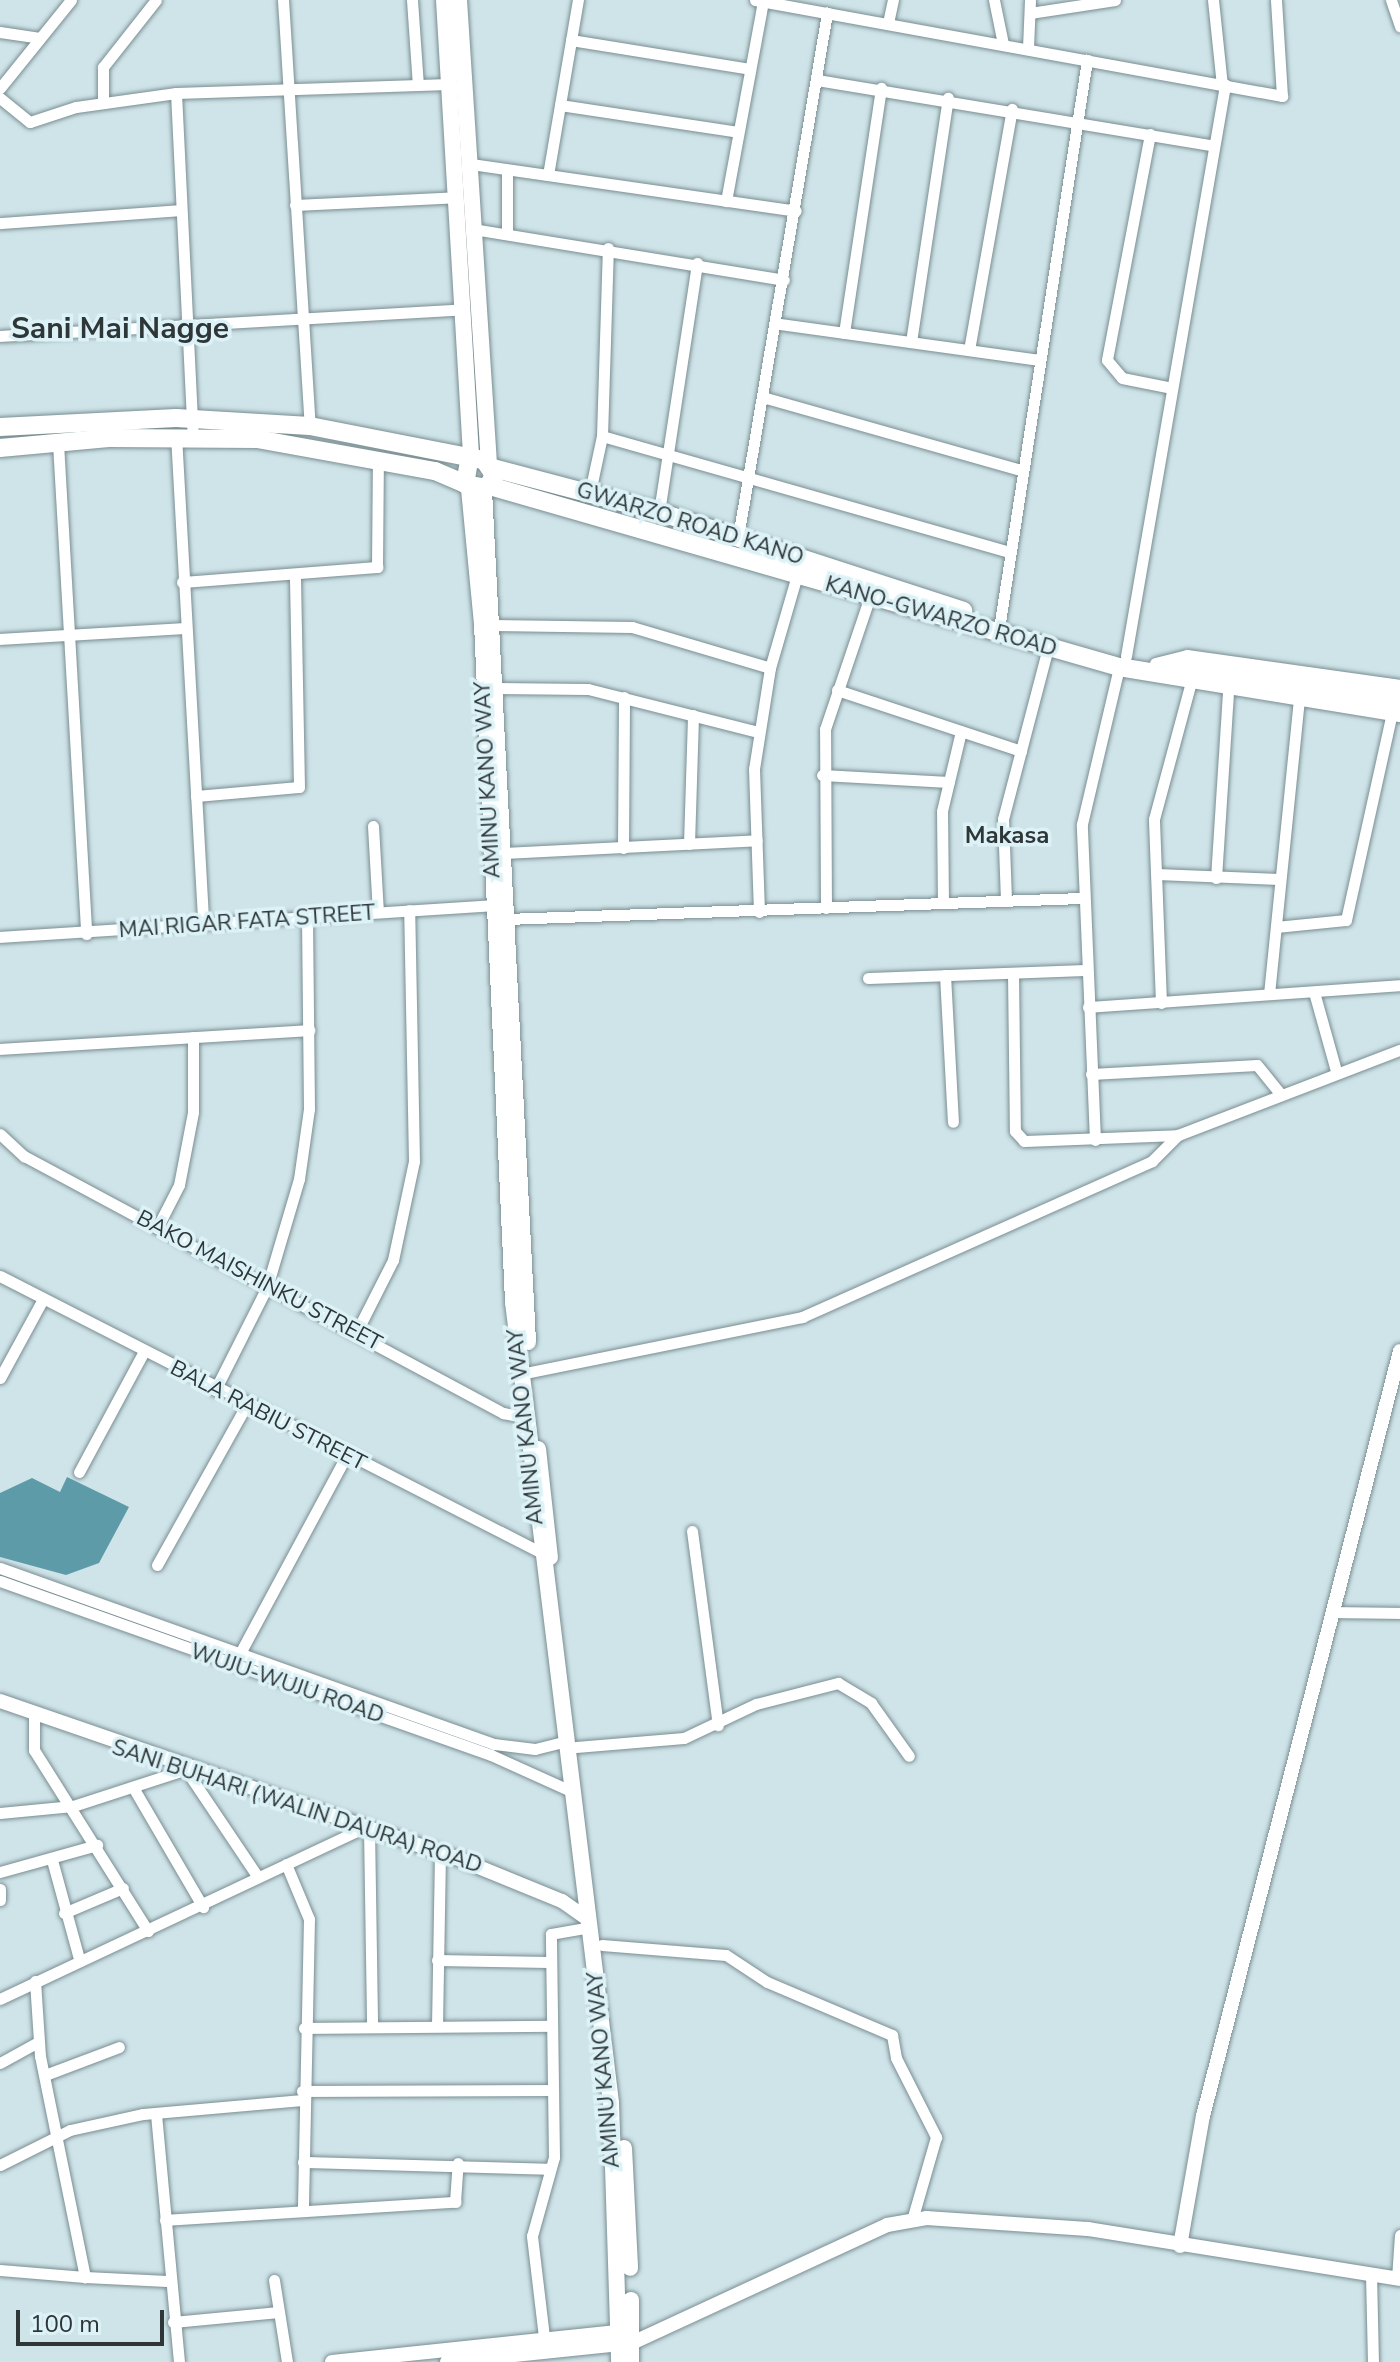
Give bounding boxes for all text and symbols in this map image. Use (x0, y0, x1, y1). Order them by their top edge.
district label: Sani Mai Nagge (11, 311, 229, 347)
street label: GWARZO ROAD KANO (573, 477, 807, 571)
street label: KANO-GWARZO ROAD (822, 571, 1060, 663)
street label: AMINU KANO WAY (470, 681, 506, 879)
district label: Makasa (965, 822, 1049, 850)
street label: MAI RIGAR FATA STREET (118, 900, 376, 944)
street label: BAKO MAISHINKU STREET (132, 1205, 386, 1357)
street label: AMINU KANO WAY (503, 1328, 549, 1526)
street label: BALA RABIU STREET (166, 1355, 370, 1477)
street label: WUJU-WUJU ROAD (187, 1638, 387, 1730)
street label: SANI BUHARI (WALIN DAURA) ROAD (109, 1735, 485, 1879)
street label: AMINU KANO WAY (582, 1971, 626, 2169)
scale bar (20, 2294, 168, 2344)
text: 100 m (30, 2308, 100, 2340)

